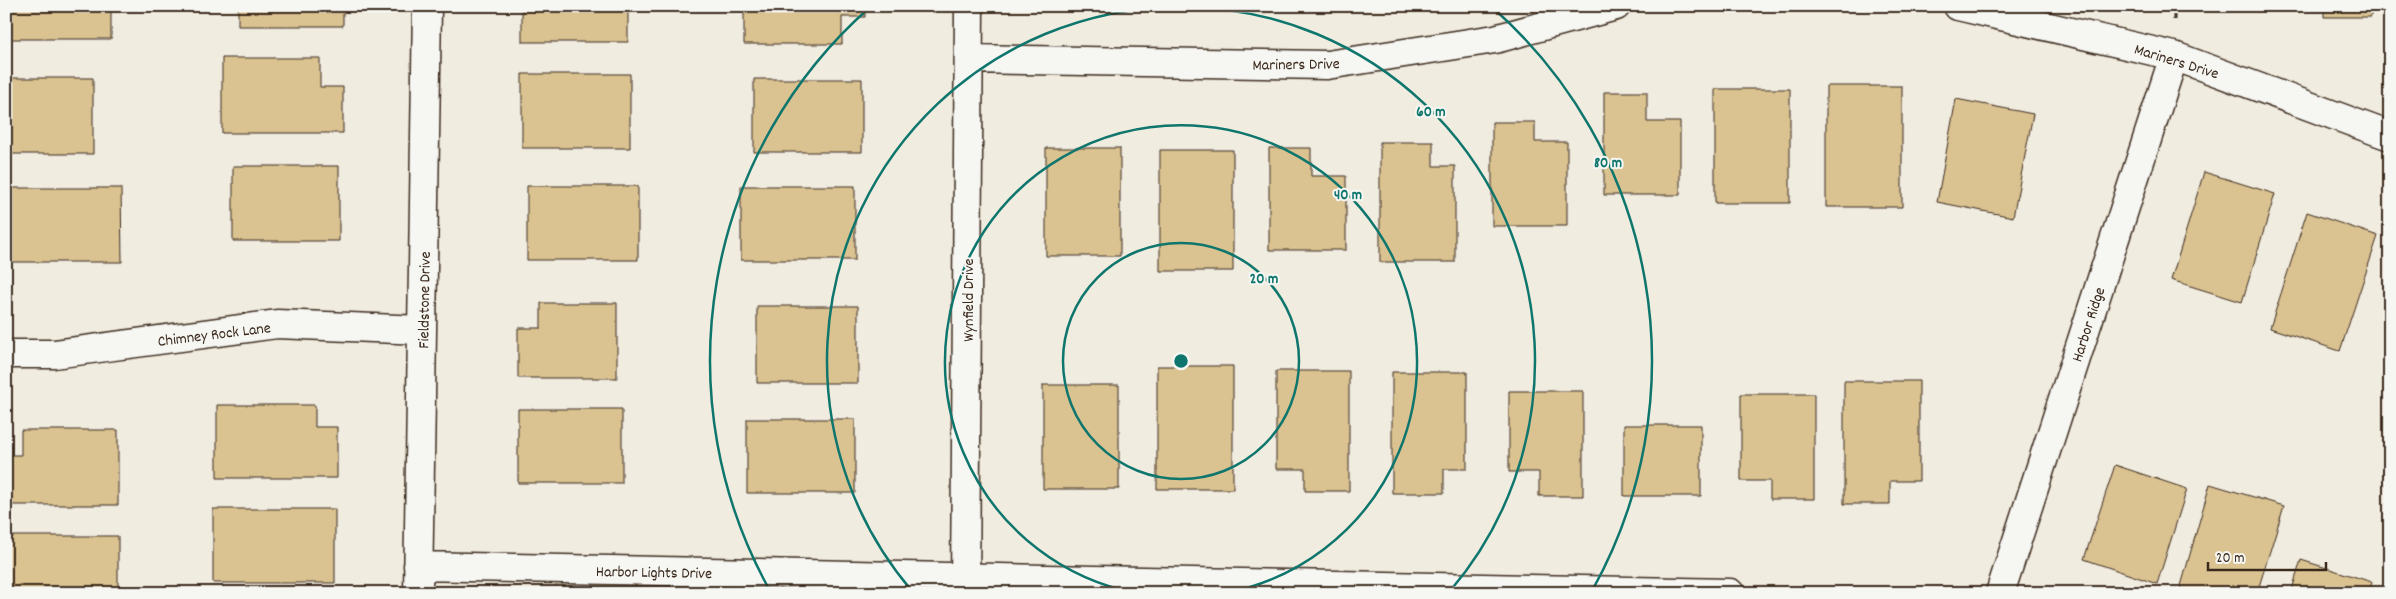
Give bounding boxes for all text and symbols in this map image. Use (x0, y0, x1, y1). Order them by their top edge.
street label: Mariners Drive (2131, 39, 2221, 86)
street label: Mariners Drive (1252, 53, 1340, 78)
text: 60 m (1416, 102, 1446, 124)
text: 80 m (1594, 153, 1622, 175)
text: 40 m (1334, 185, 1362, 207)
street label: Fieldstone Drive (413, 251, 438, 349)
street label: Wynfield Drive (958, 258, 981, 342)
text: 20 m (1250, 269, 1278, 291)
street label: Harbor Ridge (2066, 284, 2112, 365)
street label: Chimney Rock Lane (156, 317, 272, 354)
centre of rings (1172, 352, 1190, 370)
scale bar (2208, 539, 2326, 571)
text: 20 m (2216, 548, 2244, 570)
street label: Harbor Lights Drive (596, 561, 712, 586)

